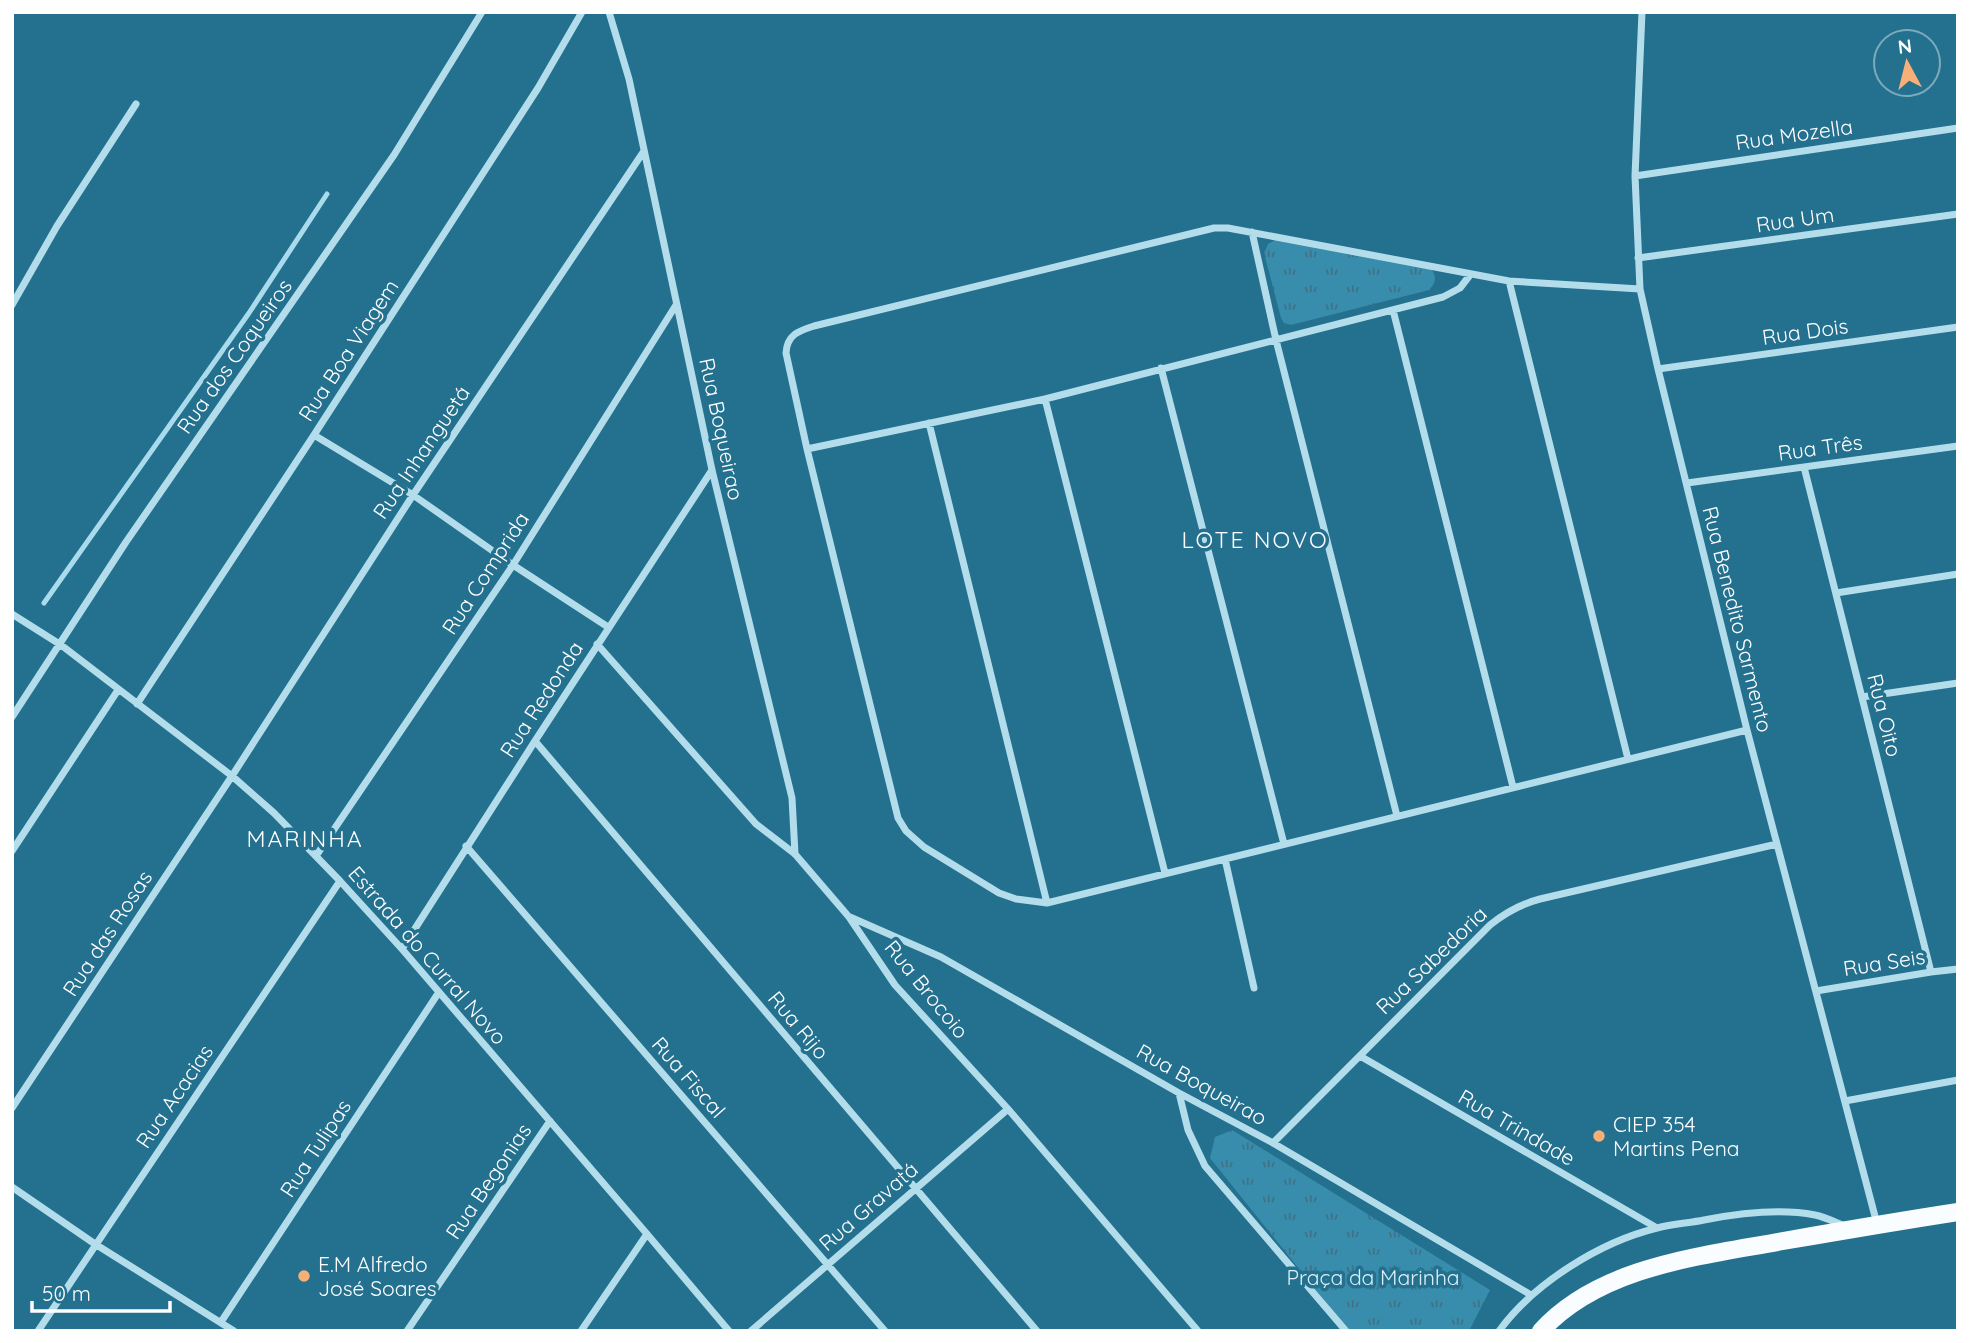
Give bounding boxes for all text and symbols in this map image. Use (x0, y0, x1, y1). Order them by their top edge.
north arrow (1872, 28, 1942, 98)
text: N (1897, 33, 1913, 59)
street label: Rua Mozella (1734, 113, 1854, 155)
street label: Rua Um (1754, 201, 1836, 237)
street label: Rua dos Coqueiros (171, 274, 297, 438)
street label: Rua Boa Viagem (292, 274, 404, 426)
street label: Rua Dois (1760, 312, 1850, 350)
street label: Rua Boqueirao (694, 355, 750, 503)
street label: Rua Inhanguetá (367, 380, 475, 524)
street label: Rua Três (1776, 428, 1864, 466)
street label: Rua Benedito Sarmento (1697, 503, 1779, 735)
street label: Rua Comprida (436, 507, 534, 639)
district label: LOTE NOVO (1181, 525, 1329, 554)
street label: Rua Redonda (494, 636, 588, 762)
street label: Rua Oito (1862, 671, 1908, 759)
district label: MARINHA (246, 824, 364, 853)
street label: Estrada do Curral Novo (343, 860, 513, 1050)
street label: Rua das Rosas (57, 865, 157, 1001)
street label: Rua Sabedoria (1370, 901, 1492, 1019)
street label: Rua Brocoio (879, 935, 975, 1043)
street label: Rua Seis (1841, 943, 1927, 981)
street label: Rua Rijo (763, 986, 835, 1064)
street label: Rua Fiscal (647, 1031, 731, 1123)
street label: Rua Boqueirao (1132, 1038, 1272, 1130)
street label: Rua Acacias (130, 1039, 218, 1153)
street label: Rua Trindade (1454, 1083, 1580, 1171)
street label: Rua Tulipas (274, 1094, 356, 1202)
place label: CIEP 354 Martins Pena (1613, 1111, 1740, 1161)
street label: Rua Begonias (440, 1118, 536, 1244)
marker: CIEP 354 Martins Pena (1591, 1128, 1607, 1144)
street label: Rua Gravatá (813, 1156, 923, 1256)
place label: E.M Alfredo José Soares (318, 1251, 437, 1301)
park label: Praça da Marinha (1286, 1264, 1460, 1290)
marker: E.M Alfredo José Soares (296, 1268, 312, 1284)
scale bar (32, 1270, 170, 1314)
text: 50 m (42, 1280, 91, 1306)

